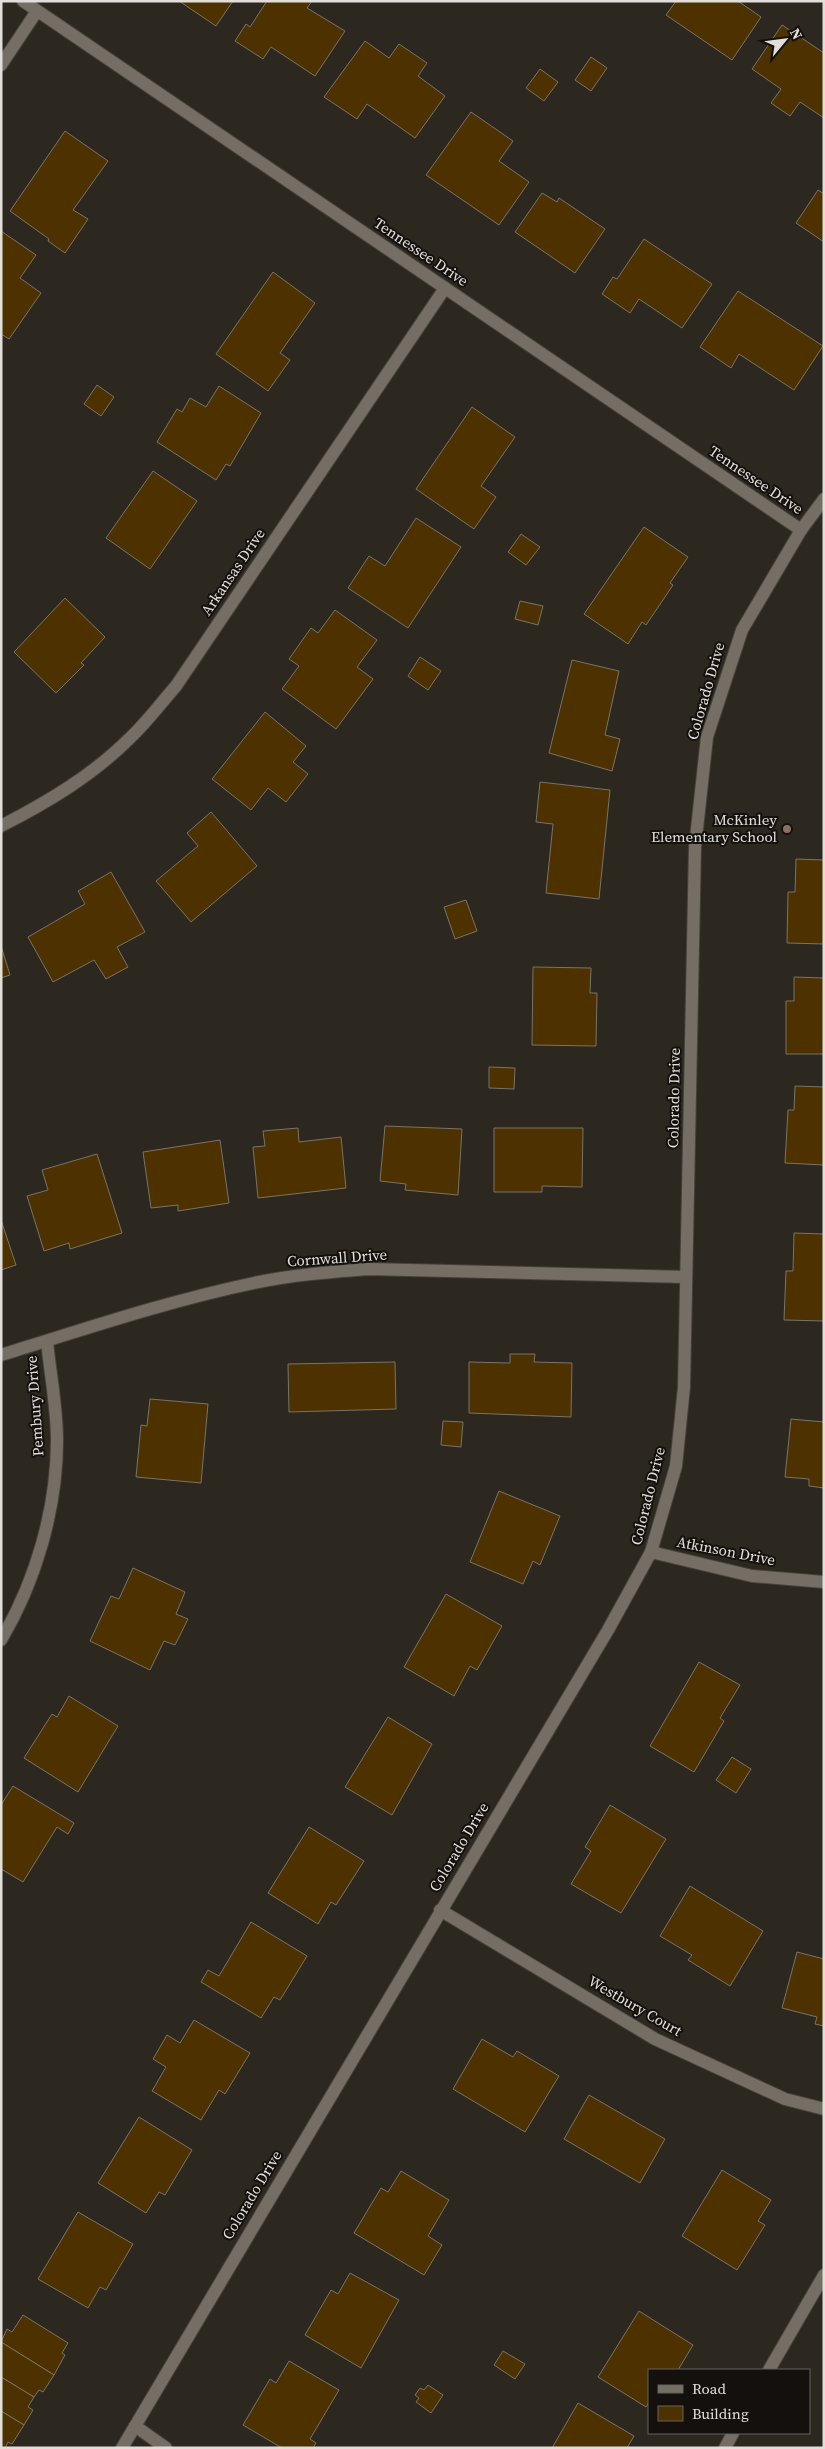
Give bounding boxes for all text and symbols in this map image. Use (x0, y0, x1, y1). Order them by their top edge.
north arrow (760, 15, 810, 65)
text: N (785, 24, 808, 43)
street label: Tennessee Drive (370, 212, 473, 291)
street label: Tennessee Drive (705, 440, 808, 519)
street label: Arkansas Drive (196, 524, 270, 620)
street label: Colorado Drive (682, 639, 730, 742)
place label: McKinley Elementary School (651, 809, 778, 847)
marker: McKinley Elementary School (781, 823, 793, 835)
street label: Colorado Drive (662, 1047, 685, 1148)
street label: Cornwall Drive (286, 1244, 388, 1271)
street label: Pembury Drive (20, 1355, 48, 1457)
street label: Colorado Drive (625, 1444, 670, 1547)
street label: Atkinson Drive (675, 1531, 777, 1570)
street label: Colorado Drive (424, 1798, 494, 1895)
street label: Westbury Court (584, 1970, 686, 2041)
street label: Colorado Drive (217, 2146, 287, 2243)
legend (648, 2369, 810, 2434)
text: Road (692, 2378, 726, 2399)
text: Building (692, 2403, 749, 2424)

